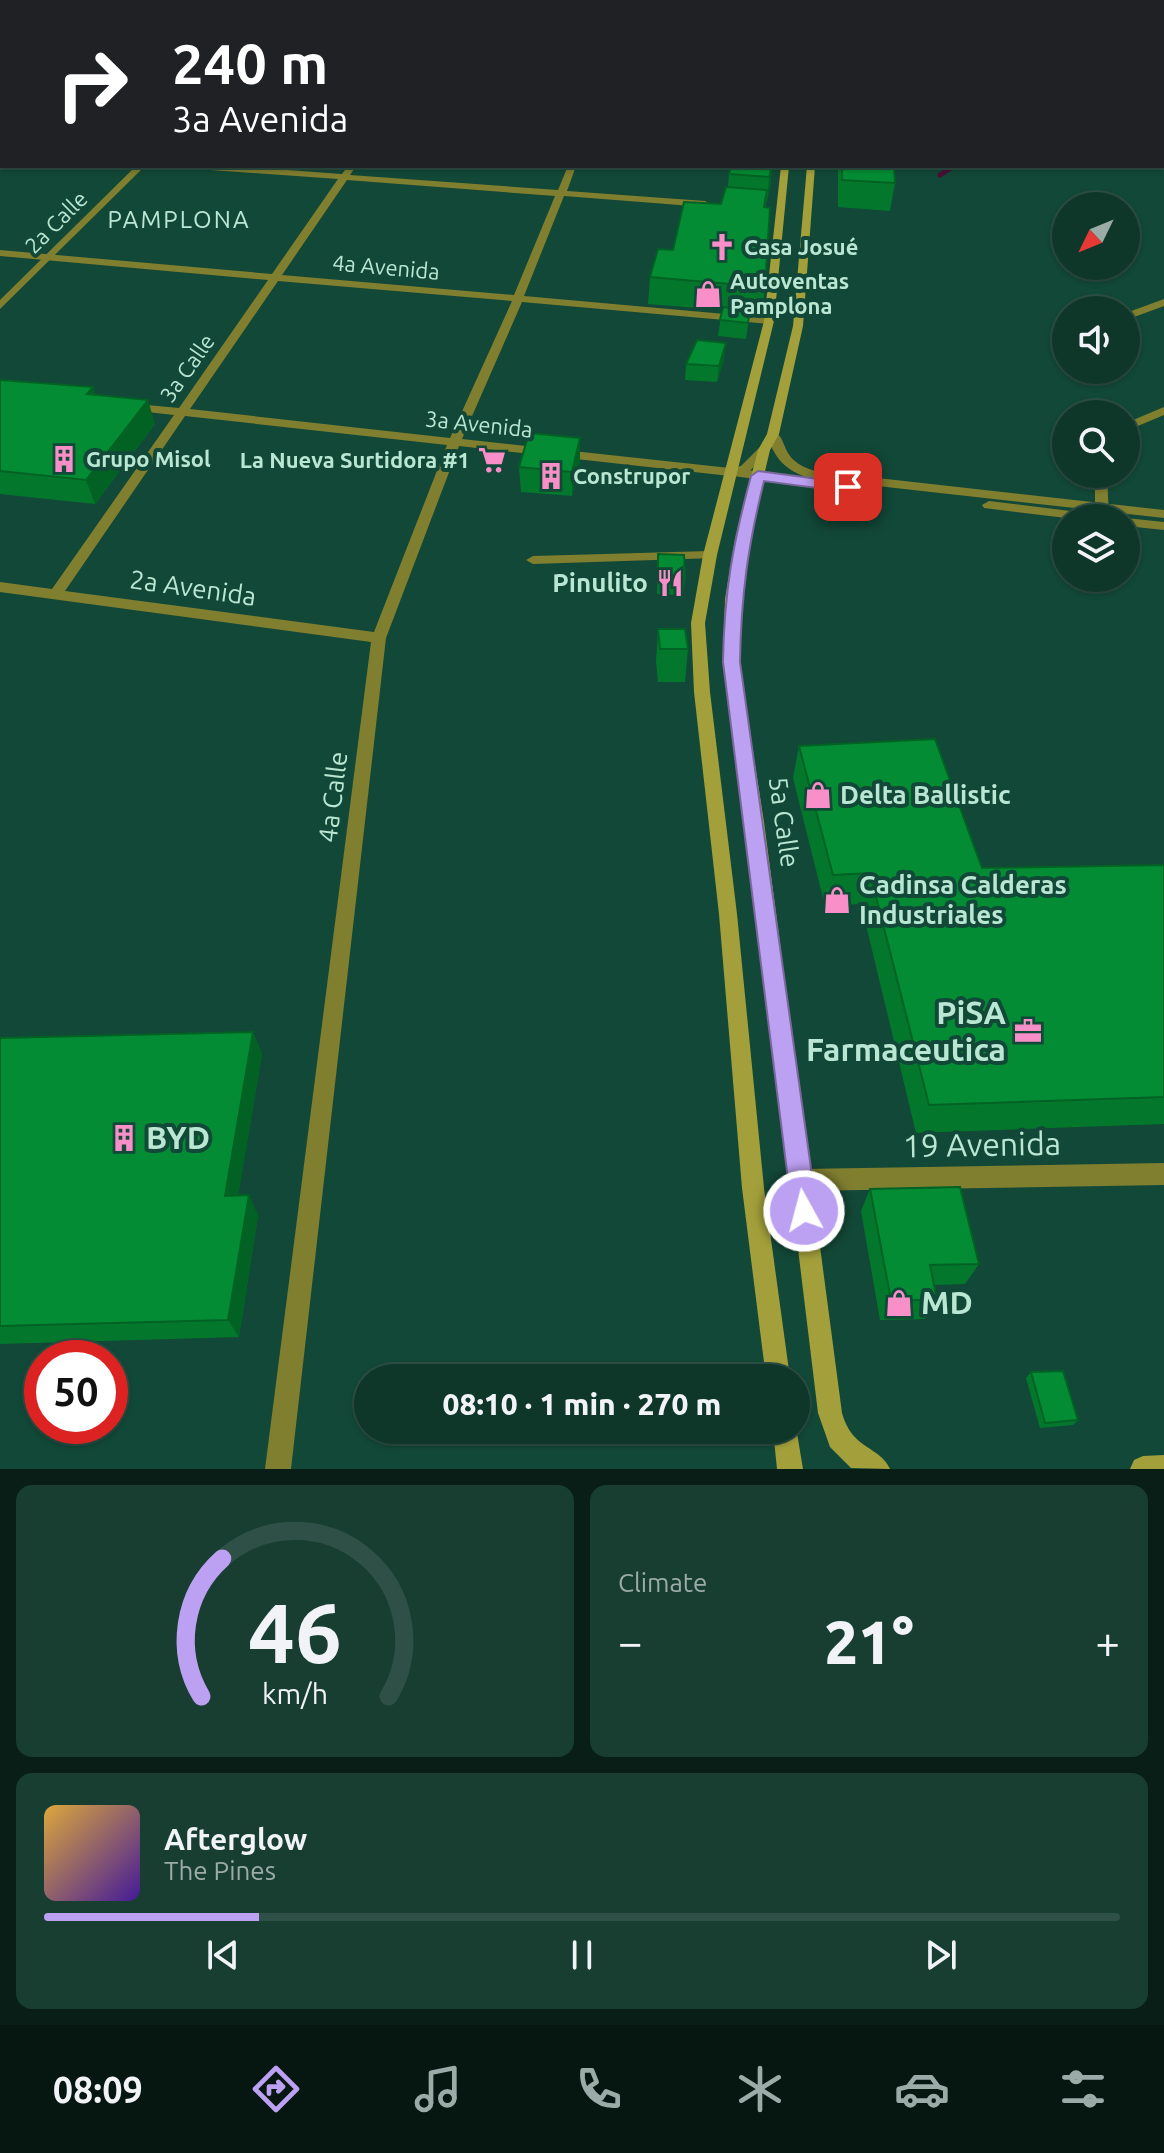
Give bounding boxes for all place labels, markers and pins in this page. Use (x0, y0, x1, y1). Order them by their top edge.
church icon: Casa Josué (707, 232, 737, 262)
place label: Casa Josué (744, 234, 858, 259)
place label: Autoventas Pamplona (730, 268, 849, 318)
shop icon: Autoventas Pamplona (693, 279, 723, 309)
building icon: Grupo Misol (49, 444, 79, 474)
supermarket icon: La Nueva Surtidora #1 (477, 445, 507, 475)
place label: Grupo Misol (86, 446, 211, 471)
place label: La Nueva Surtidora #1 (240, 447, 470, 472)
pin (814, 453, 882, 521)
building icon: Construpor (536, 461, 566, 491)
place label: Construpor (573, 463, 690, 488)
place label: Pinulito (552, 568, 648, 597)
restaurant icon: Pinulito (655, 568, 685, 598)
shop icon: Delta Ballistic (803, 780, 833, 810)
place label: Delta Ballistic (840, 780, 1011, 809)
place label: Cadinsa Calderas Industriales (859, 870, 1067, 929)
shop icon: Cadinsa Calderas Industriales (822, 885, 852, 915)
place label: PiSA Farmaceutica (806, 994, 1007, 1067)
office icon: PiSA Farmaceutica (1013, 1016, 1043, 1046)
place label: BYD (146, 1119, 210, 1155)
building icon: BYD (109, 1123, 139, 1153)
place label: MD (921, 1284, 973, 1320)
shop icon: MD (884, 1288, 914, 1318)

